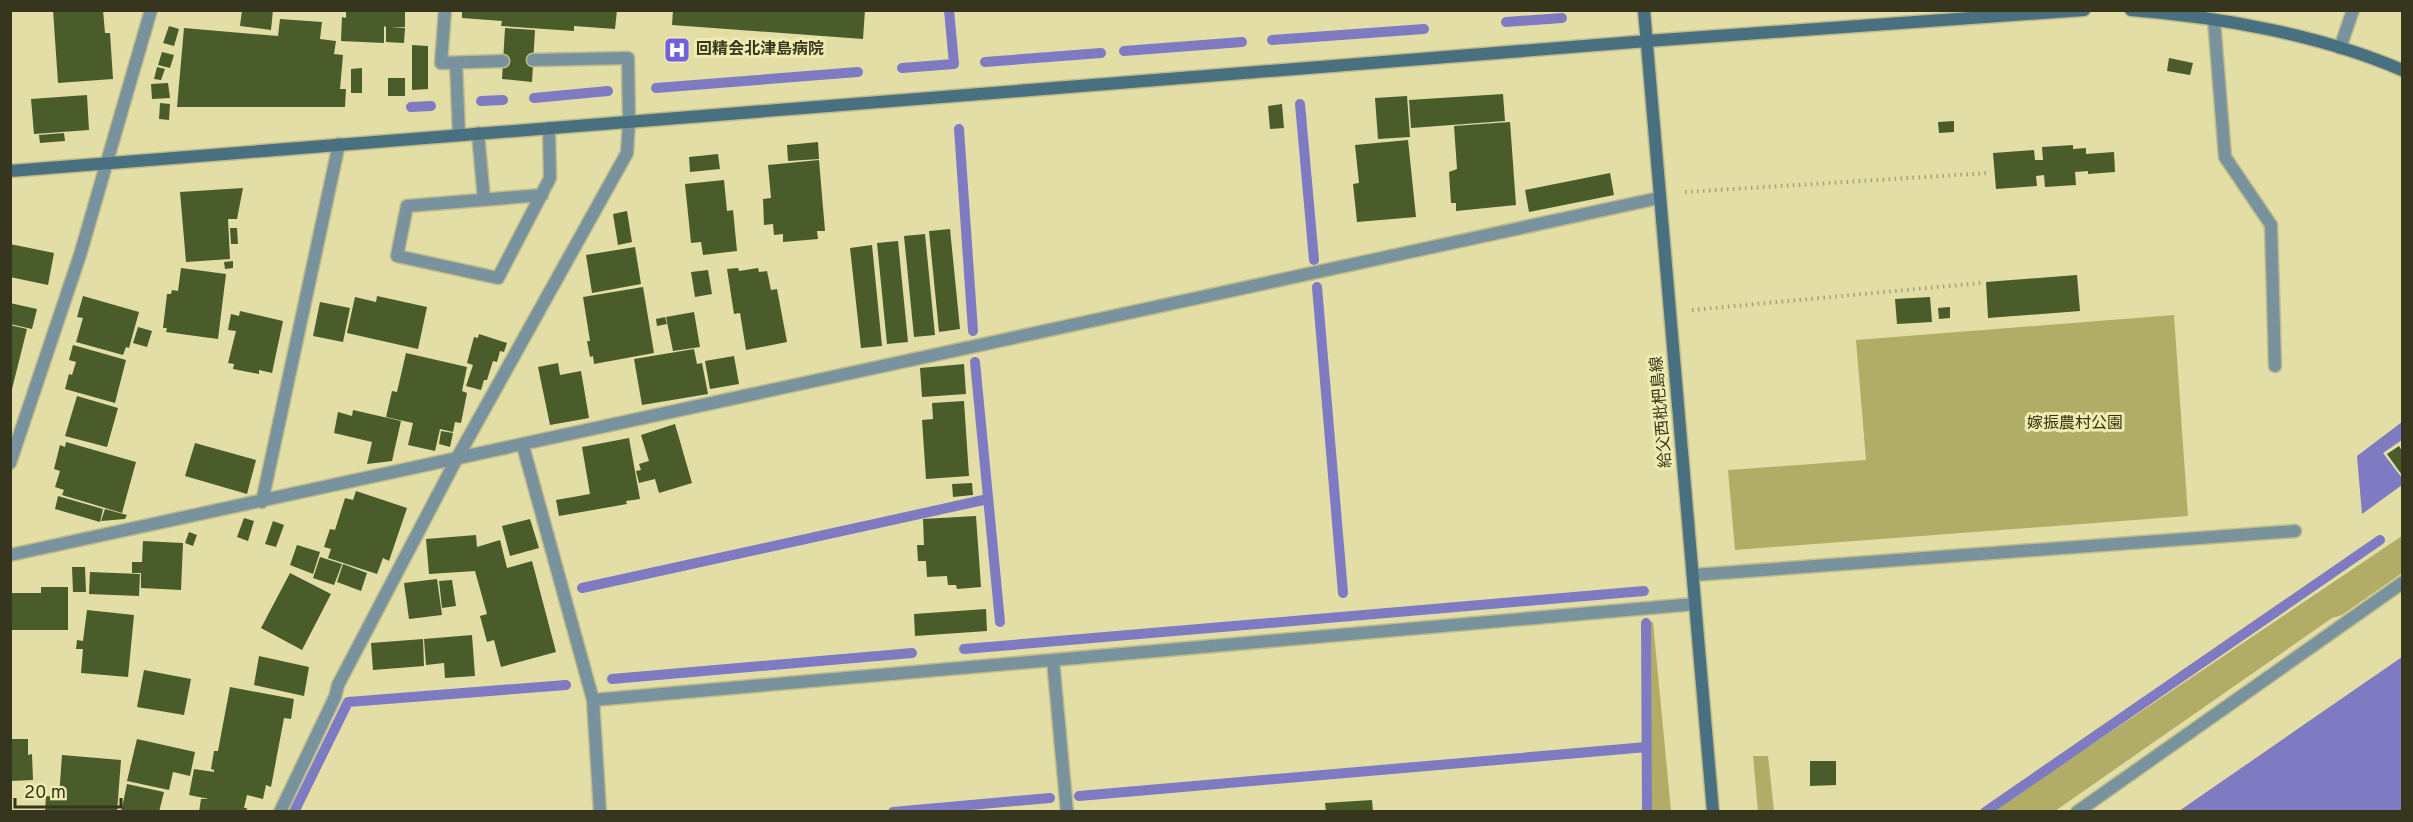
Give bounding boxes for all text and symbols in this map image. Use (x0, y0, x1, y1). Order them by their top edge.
hospital icon: 回精会北津島病院 (662, 35, 692, 65)
place label: 回精会北津島病院 (696, 39, 824, 60)
street label: 給父西枇杷島線 (1647, 355, 1677, 469)
park label: 嫁振農村公園 (2027, 414, 2123, 434)
scale bar (15, 771, 122, 809)
text: 20 m (24, 782, 66, 805)

